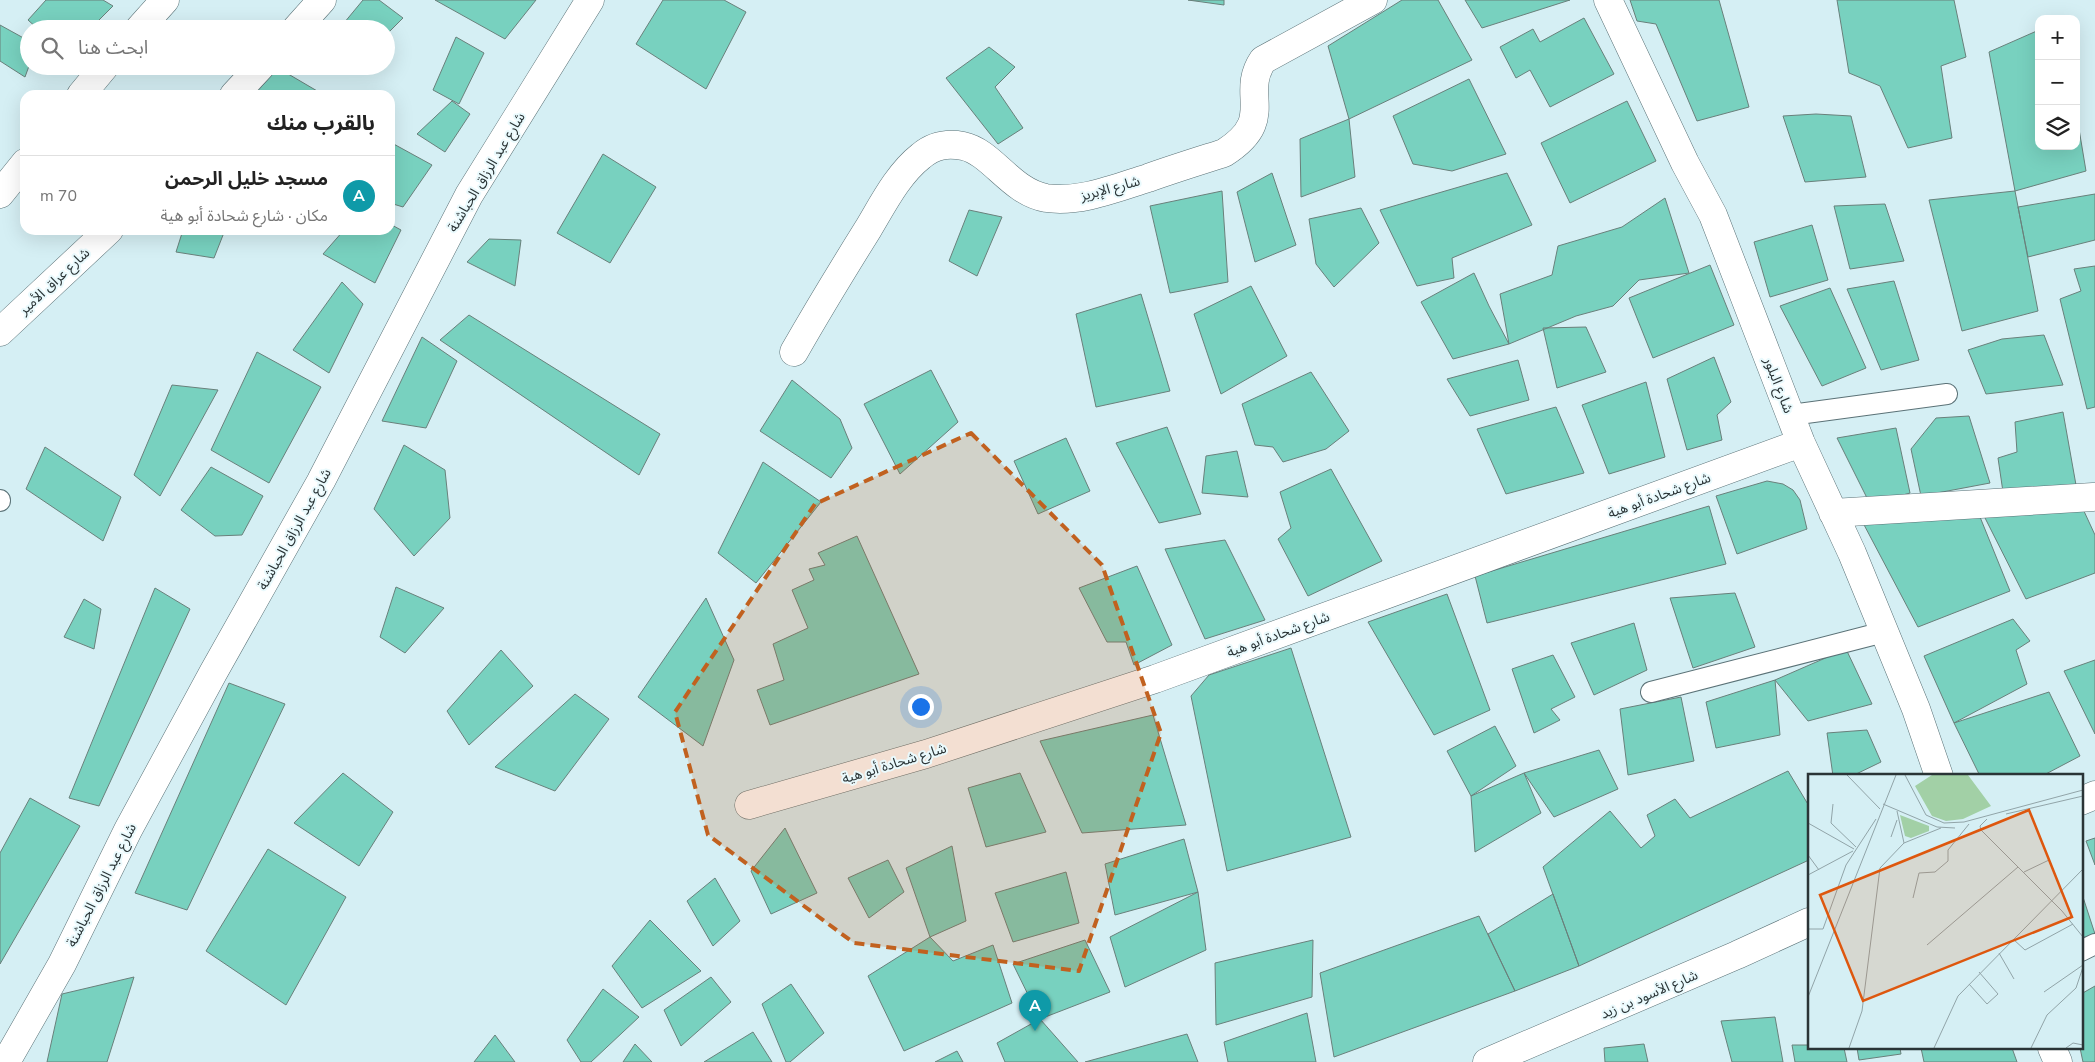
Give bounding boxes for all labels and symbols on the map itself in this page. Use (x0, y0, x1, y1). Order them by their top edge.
street label: شارع عبد الرزاق الحباشنة (443, 109, 531, 236)
street label: شارع الإبريز (1077, 171, 1142, 207)
street label: شارع عراق الأمير (14, 244, 95, 321)
street label: شارع البلور (1758, 353, 1798, 416)
street label: شارع عبد الرزاق الحباشنة (253, 465, 337, 594)
street label: شارع شحادة أبو هية (1605, 468, 1714, 524)
street label: شارع شحادة أبو هية (1224, 607, 1333, 663)
your location (908, 694, 934, 720)
street label: شارع شحادة أبو هية (840, 739, 949, 789)
inset map (1808, 774, 2082, 1050)
street label: شارع عبد الرزاق الحباشنة (62, 820, 142, 951)
street label: شارع الأسود بن زيد (1598, 965, 1701, 1024)
pin: A (1019, 990, 1051, 1031)

